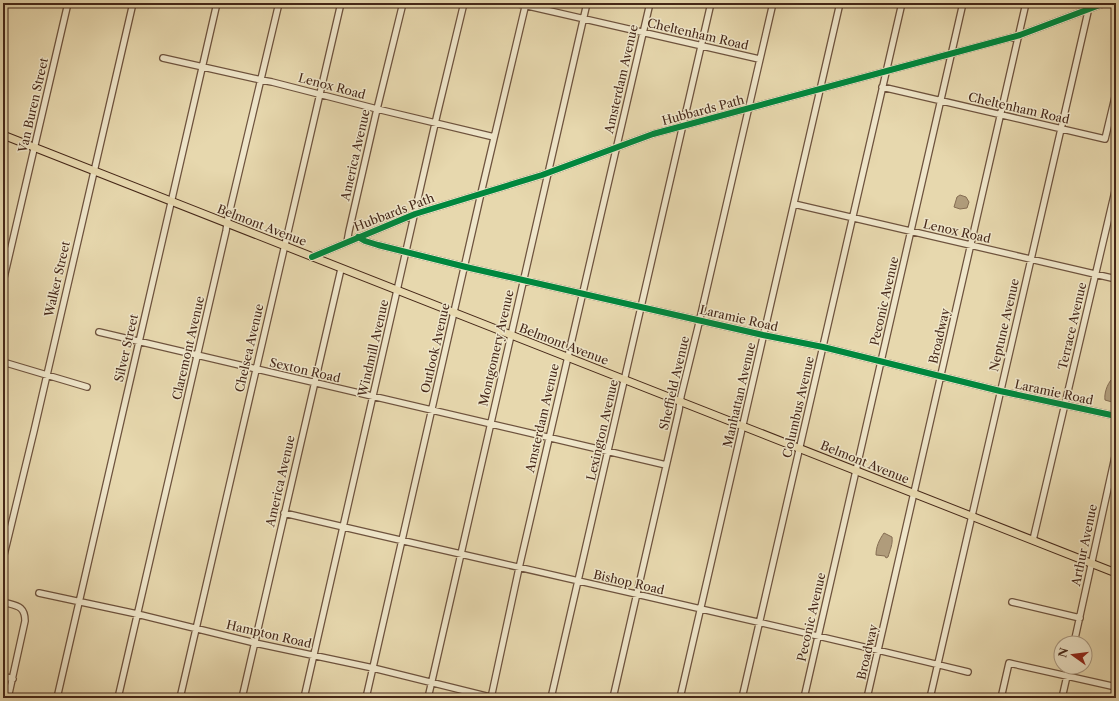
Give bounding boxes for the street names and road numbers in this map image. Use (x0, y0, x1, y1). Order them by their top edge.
street label: Cheltenham Road (646, 15, 751, 53)
street label: Amsterdam Avenue (601, 23, 641, 136)
street label: Van Buren Street (15, 55, 51, 155)
street label: Lenox Road (297, 70, 368, 102)
street label: Cheltenham Road (967, 89, 1072, 127)
street label: Hubbards Path (660, 92, 746, 128)
street label: America Avenue (337, 108, 373, 203)
street label: Hubbards Path (352, 190, 437, 234)
street label: Belmont Avenue (215, 201, 309, 249)
street label: Lenox Road (922, 216, 993, 246)
street label: Walker Street (41, 239, 73, 319)
street label: Peconic Avenue (866, 255, 902, 347)
street label: Neptune Avenue (986, 277, 1022, 373)
street label: Terrace Avenue (1055, 281, 1089, 371)
street label: Montgomery Avenue (475, 288, 517, 408)
street label: Claremont Avenue (169, 294, 207, 402)
street label: Windmill Avenue (354, 298, 391, 399)
street label: Outlook Avenue (417, 301, 453, 394)
street label: Chelsea Avenue (232, 302, 267, 394)
street label: Laramie Road (698, 302, 780, 334)
street label: Broadway (925, 307, 953, 365)
street label: Silver Street (111, 312, 141, 383)
street label: Belmont Avenue (517, 320, 611, 368)
street label: Sheffield Avenue (656, 334, 692, 431)
street label: Manhattan Avenue (720, 341, 758, 449)
street label: Columbus Avenue (779, 354, 817, 459)
street label: Sexton Road (268, 355, 343, 386)
street label: Amsterdam Avenue (522, 362, 562, 475)
street label: Laramie Road (1013, 376, 1095, 408)
street label: Lexington Avenue (583, 378, 621, 482)
street label: America Avenue (262, 434, 298, 529)
street label: Belmont Avenue (818, 437, 912, 487)
street label: Arthur Avenue (1068, 502, 1100, 588)
street label: Bishop Road (592, 567, 667, 598)
street label: Peconic Avenue (793, 571, 829, 663)
street label: Hampton Road (225, 617, 314, 651)
street label: Broadway (853, 623, 881, 681)

